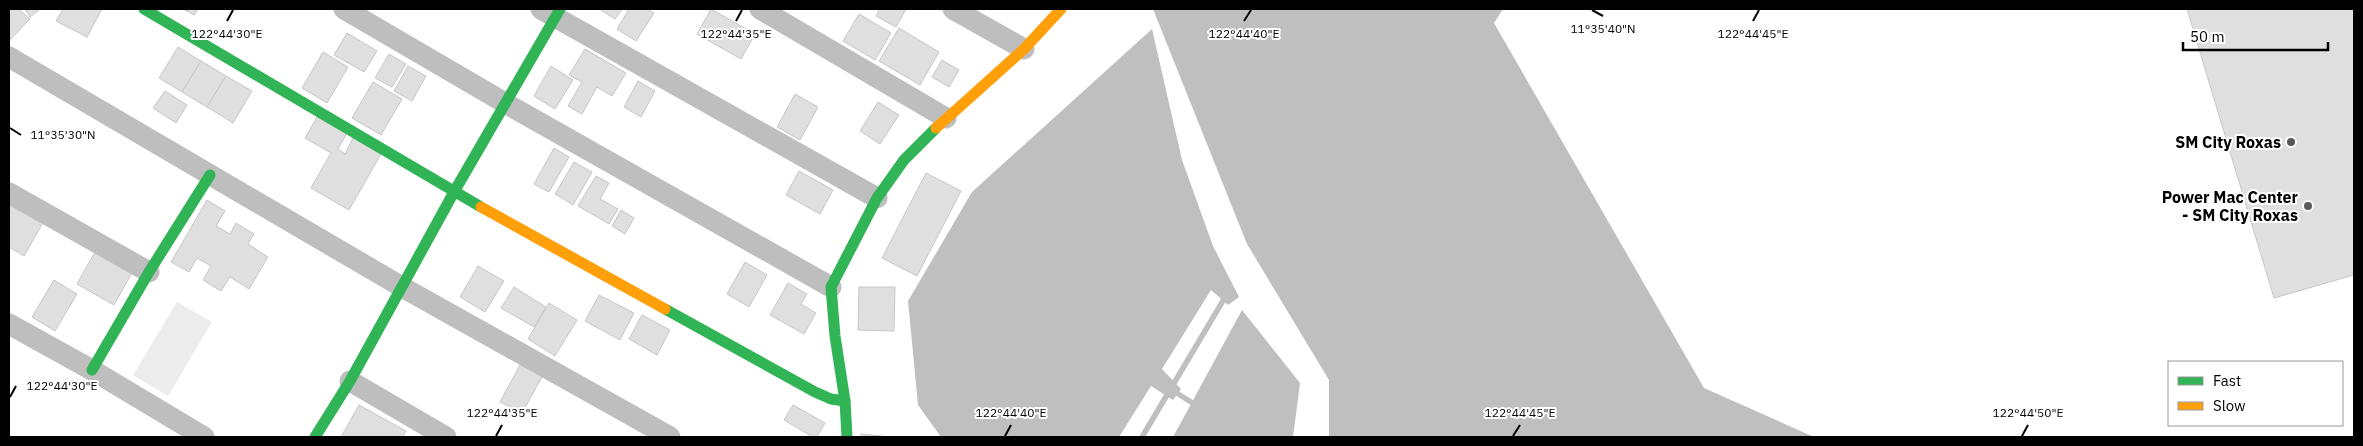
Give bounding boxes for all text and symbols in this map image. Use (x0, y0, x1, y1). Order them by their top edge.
scale bar (2183, 20, 2328, 52)
text: 11°35'40"N (1570, 21, 1636, 36)
text: 122°44'30"E (192, 26, 262, 41)
text: 122°44'35"E (701, 26, 771, 41)
text: 122°44'40"E (1209, 26, 1279, 41)
text: 122°44'45"E (1718, 26, 1788, 41)
text: 50 m (2190, 27, 2225, 46)
text: 11°35'30"N (30, 127, 96, 142)
place label: SM City Roxas (2175, 132, 2281, 152)
marker: SM City Roxas (2285, 136, 2297, 148)
place label: Power Mac Center - SM City Roxas (2162, 187, 2299, 225)
marker: Power Mac Center - SM City Roxas (2302, 200, 2314, 212)
legend (2168, 361, 2343, 426)
text: Fast (2213, 371, 2241, 390)
text: 122°44'30"E (27, 378, 97, 393)
text: Slow (2213, 396, 2246, 415)
text: 122°44'35"E (467, 405, 537, 420)
text: 122°44'40"E (976, 405, 1046, 420)
text: 122°44'45"E (1485, 405, 1555, 420)
text: 122°44'50"E (1993, 405, 2063, 420)

